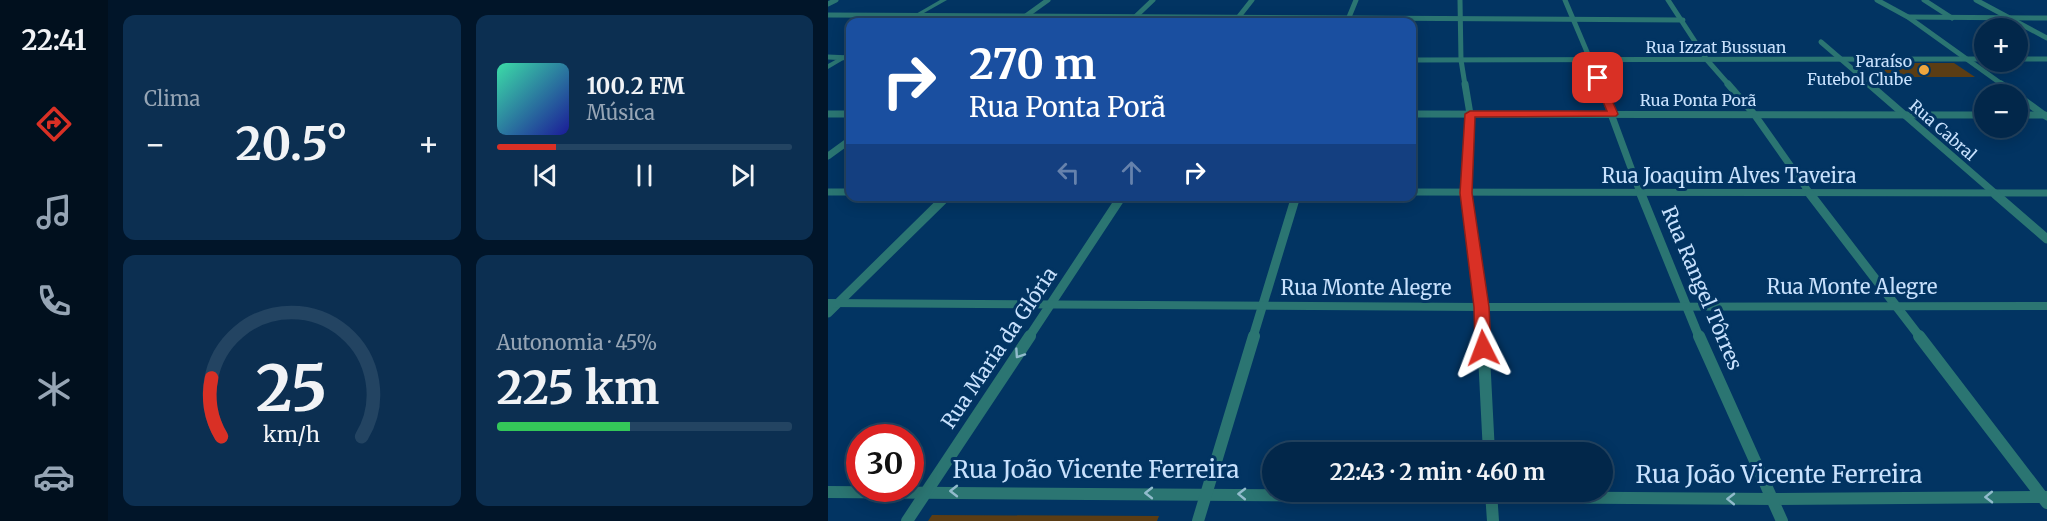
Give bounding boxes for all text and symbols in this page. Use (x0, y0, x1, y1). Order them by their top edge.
map controls (1974, 18, 2028, 138)
button: + (1974, 18, 2028, 72)
text: 22:41 (21, 23, 87, 57)
street label: Rua Izzat Bussuan (1646, 37, 1787, 57)
text: 270 m (969, 38, 1096, 90)
icon: right (870, 42, 948, 120)
place label: Paraíso Futebol Clube (1807, 51, 1912, 89)
pin (1572, 52, 1623, 103)
icon: arrive (1581, 61, 1614, 94)
marker: Paraíso Futebol Clube (1917, 63, 1931, 77)
text: 100.2 FM (587, 72, 685, 100)
button: − (1974, 84, 2028, 138)
text: Clima (144, 86, 200, 111)
text: Rua Ponta Porã (969, 90, 1166, 124)
street label: Rua Ponta Porã (1640, 90, 1757, 110)
street label: Rua Cabral (1905, 95, 1981, 165)
text: Música (587, 100, 655, 125)
icon: directions (33, 103, 75, 145)
text: 20.5° (236, 116, 348, 172)
text: − (144, 124, 166, 165)
text: + (417, 124, 439, 165)
icon: left (1052, 156, 1085, 189)
icon: ahead (1115, 156, 1148, 189)
icon: right (1178, 156, 1211, 189)
icon: previous (529, 159, 562, 192)
icon: pause (628, 159, 661, 192)
icon: next (726, 159, 759, 192)
street label: Rua Joaquim Alves Taveira (1602, 163, 1857, 188)
icon: music (33, 191, 75, 233)
street label: Rua Rangel Tôrres (1657, 202, 1748, 374)
street label: Rua Maria da Glória (935, 262, 1062, 433)
street label: Rua Monte Alegre (1767, 274, 1937, 299)
street label: Rua Monte Alegre (1281, 275, 1451, 300)
icon: phone (33, 280, 75, 322)
position arrow (1451, 316, 1515, 380)
text: Autonomia · 45% (497, 330, 657, 355)
one-way arrow (1015, 347, 1026, 358)
text: 25 (256, 350, 328, 428)
text: 225 km (497, 360, 659, 416)
icon: climate (33, 368, 75, 410)
text: km/h (263, 422, 320, 449)
speed limit sign: 30 (846, 424, 924, 502)
street label: Rua João Vicente Ferreira (953, 454, 1240, 485)
icon: car (33, 456, 75, 498)
text: 22:43 · 2 min · 460 m (1330, 458, 1545, 486)
street label: Rua João Vicente Ferreira (1636, 459, 1923, 490)
one-way arrow (949, 485, 958, 497)
one-way arrow (1144, 487, 1153, 499)
one-way arrow (1237, 487, 1246, 500)
one-way arrow (1984, 491, 1993, 503)
one-way arrow (1726, 493, 1735, 505)

